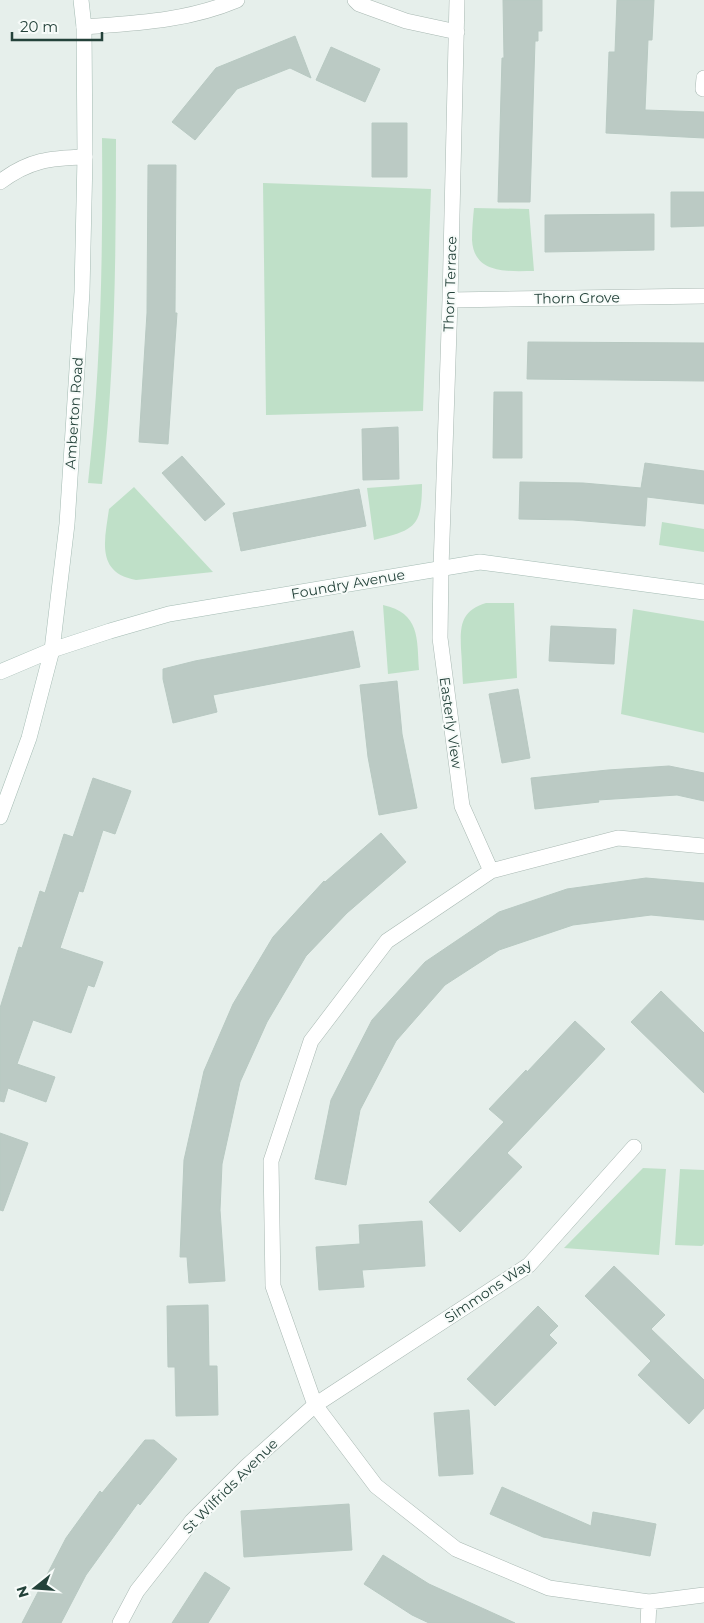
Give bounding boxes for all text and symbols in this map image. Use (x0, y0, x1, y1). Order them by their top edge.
scale bar (12, 10, 102, 42)
text: 20 m (20, 17, 58, 36)
street label: Thorn Terrace (439, 236, 461, 332)
street label: Thorn Grove (534, 288, 620, 308)
street label: Amberton Road (61, 356, 87, 470)
street label: Foundry Avenue (290, 565, 406, 603)
street label: Easterly View (436, 676, 466, 771)
street label: Simmons Way (441, 1255, 535, 1327)
street label: St Wilfrids Avenue (179, 1435, 281, 1537)
north arrow (10, 1563, 60, 1613)
text: N (12, 1584, 33, 1600)

